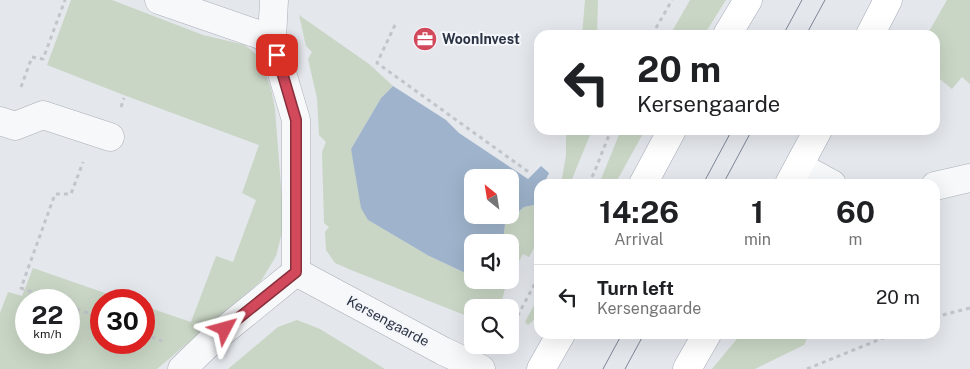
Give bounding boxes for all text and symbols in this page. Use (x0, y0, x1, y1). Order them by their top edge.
office icon: WoonInvest (412, 26, 438, 52)
place label: WoonInvest (442, 31, 520, 47)
pin (256, 34, 298, 76)
icon: arrive (263, 41, 291, 69)
text: 20 m (637, 49, 721, 90)
icon: left (554, 50, 619, 115)
text: Kersengaarde (637, 91, 780, 117)
north arrow (464, 169, 519, 224)
map controls (464, 169, 519, 354)
text: 14:26 (599, 194, 679, 230)
text: 1 (751, 194, 764, 230)
text: 60 (836, 194, 875, 230)
text: Arrival (614, 230, 664, 249)
text: min (744, 230, 771, 249)
text: m (849, 230, 862, 249)
button: sound (464, 234, 519, 289)
text: Turn left (597, 277, 674, 299)
icon: left (554, 283, 582, 311)
text: 20 m (876, 286, 920, 308)
speed limit sign: 30 (90, 289, 155, 354)
street label: Kersengaarde (344, 293, 432, 350)
button: search (464, 299, 519, 354)
text: Kersengaarde (597, 299, 701, 318)
text: 22 (32, 300, 63, 330)
position arrow (198, 302, 250, 354)
text: km/h (33, 327, 62, 341)

